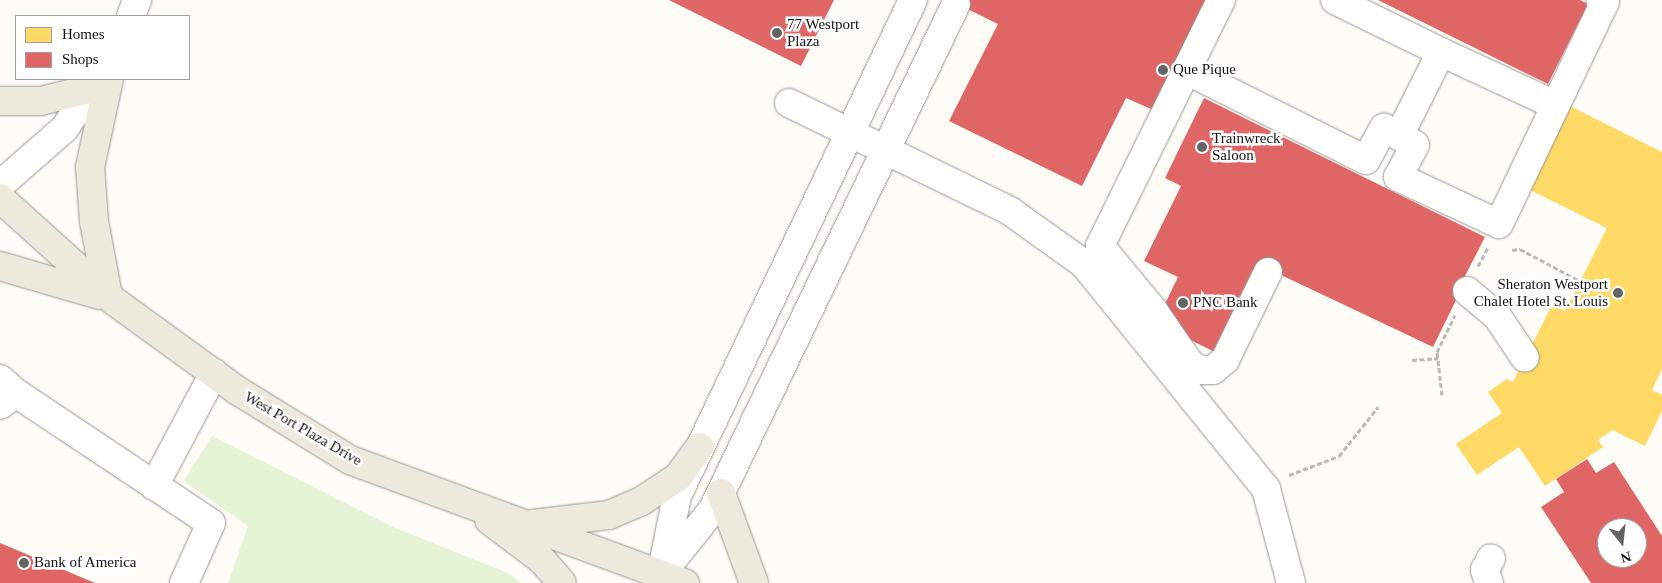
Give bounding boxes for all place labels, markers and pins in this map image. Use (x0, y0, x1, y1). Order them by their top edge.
place label: 77 Westport Plaza (787, 15, 860, 50)
marker: 77 Westport Plaza (771, 27, 783, 39)
place label: Que Pique (1173, 61, 1236, 79)
marker: Que Pique (1157, 64, 1169, 76)
place label: Trainwreck Saloon (1212, 129, 1281, 164)
marker: Trainwreck Saloon (1196, 141, 1208, 153)
place label: Sheraton Westport Chalet Hotel St. Louis (1474, 275, 1608, 310)
marker: Sheraton Westport Chalet Hotel St. Louis (1612, 287, 1624, 299)
place label: PNC Bank (1193, 294, 1258, 312)
marker: PNC Bank (1177, 297, 1189, 309)
place label: Bank of America (34, 554, 137, 572)
marker: Bank of America (18, 557, 30, 569)

